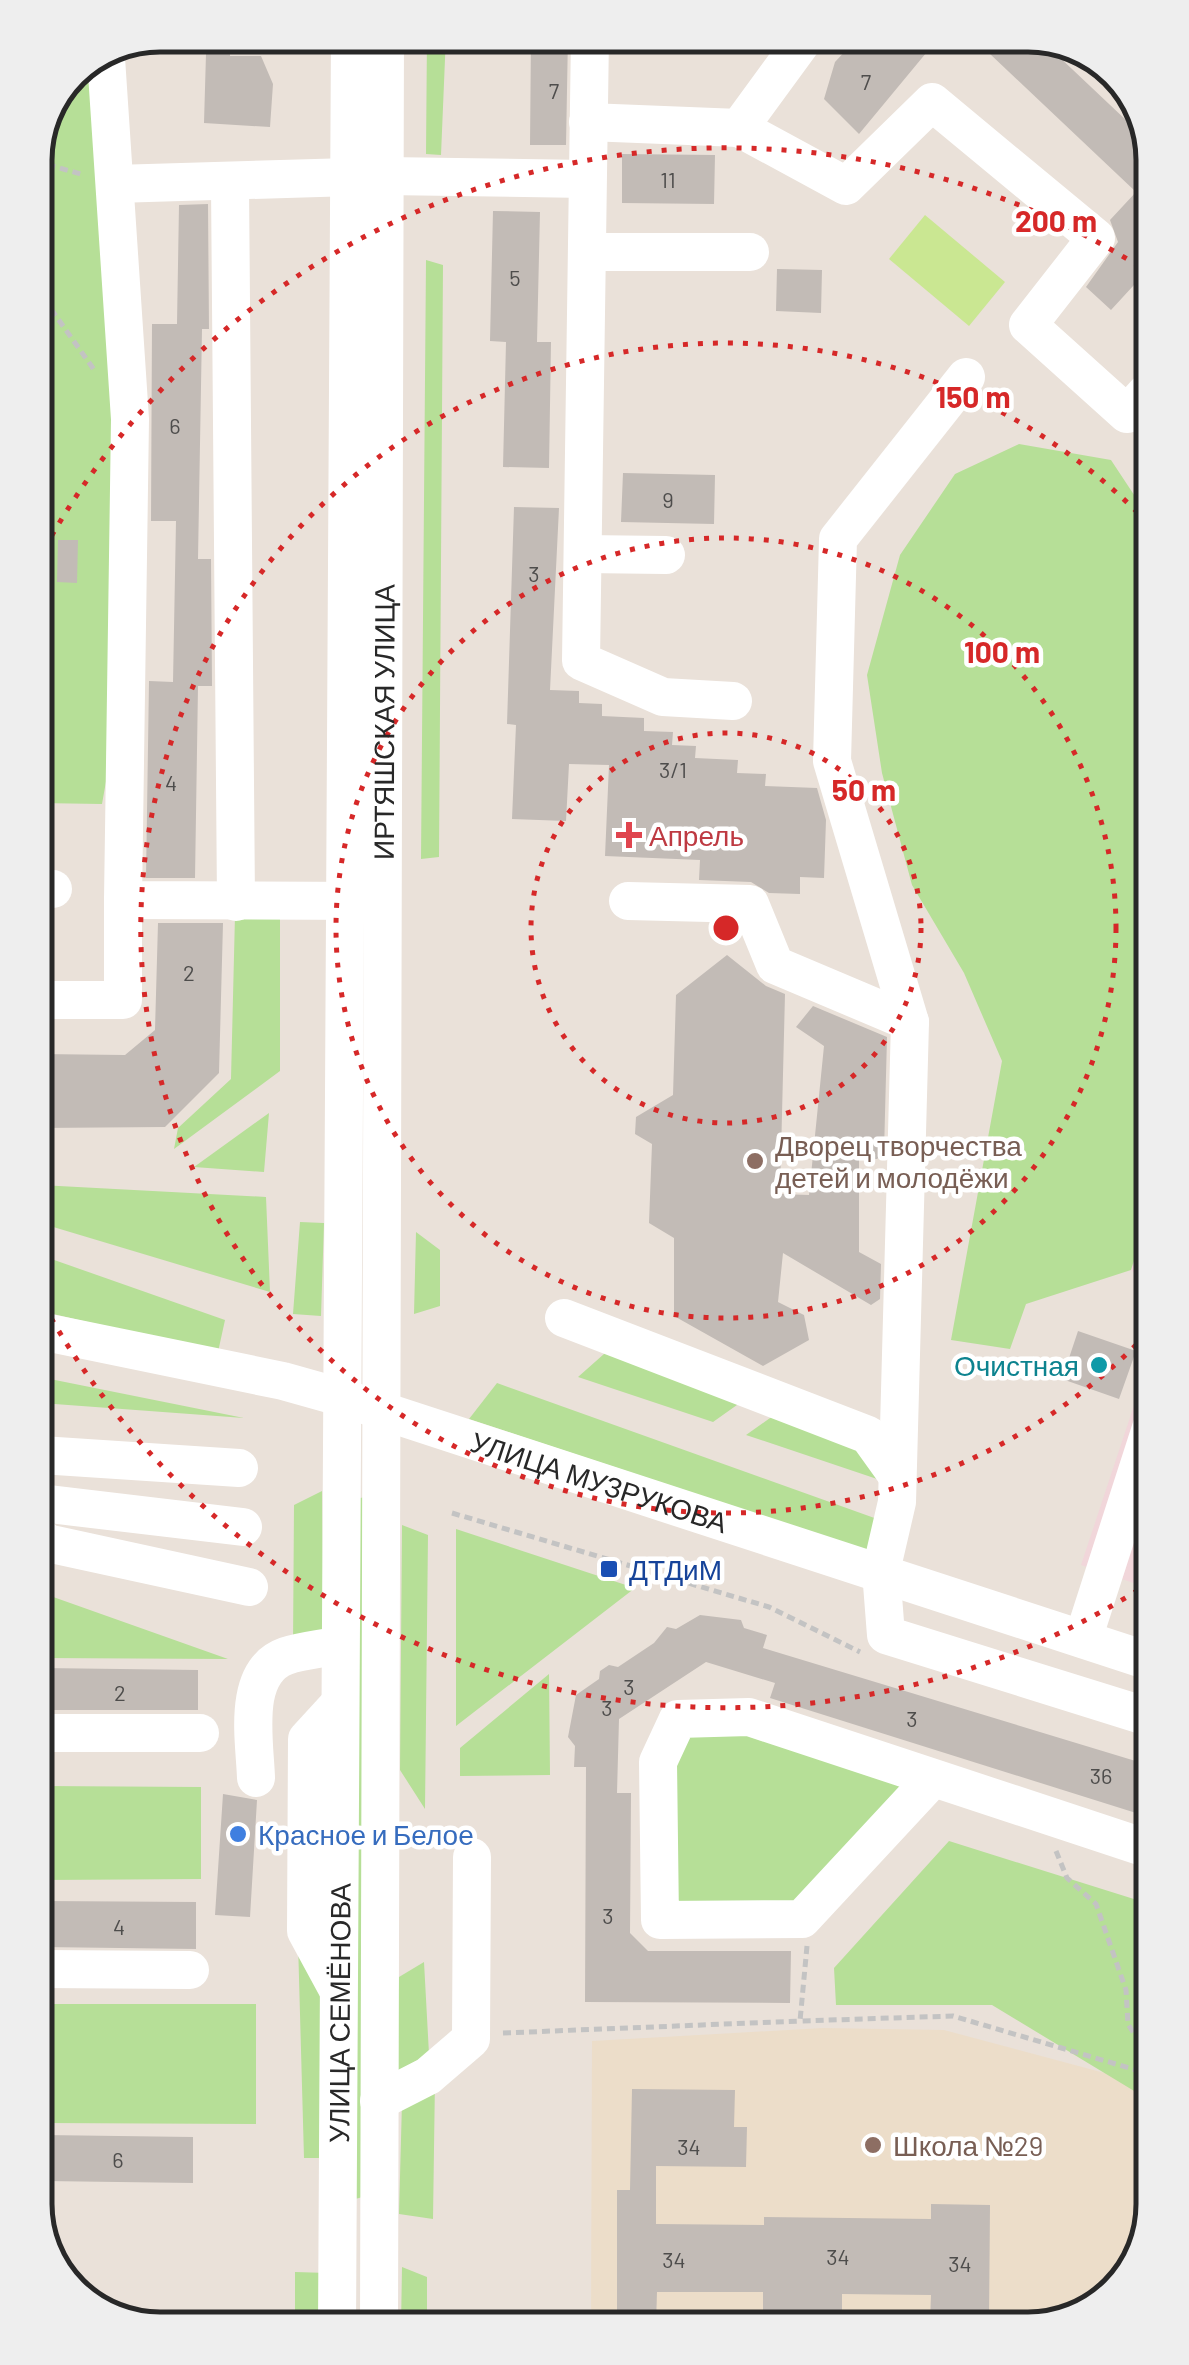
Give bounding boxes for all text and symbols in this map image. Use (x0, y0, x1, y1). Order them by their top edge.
house number: 7 (861, 68, 871, 94)
house number: 7 (549, 77, 559, 103)
house number: 11 (660, 166, 676, 192)
text: 200 m (1015, 202, 1097, 238)
house number: 5 (509, 264, 521, 290)
text: 150 m (936, 378, 1010, 414)
house number: 6 (169, 412, 181, 438)
house number: 9 (662, 486, 674, 512)
house number: 3 (528, 560, 540, 586)
street label: ИРТЯШСКАЯ УЛИЦА (366, 584, 401, 860)
text: 100 m (964, 633, 1040, 669)
house number: 3/1 (659, 756, 687, 782)
house number: 4 (165, 769, 177, 795)
text: 50 m (832, 771, 896, 807)
place label: Апрель (649, 818, 744, 852)
marker: Апрель (618, 824, 640, 846)
centre of rings (708, 910, 744, 946)
house number: 2 (183, 959, 195, 985)
place label: Дворец творчества детей и молодёжи (775, 1128, 1022, 1194)
marker: Дворец творчества детей и молодёжи (744, 1150, 766, 1172)
place label: Очистная (954, 1348, 1079, 1382)
marker: Очистная (1088, 1354, 1110, 1376)
street label: УЛИЦА МУЗРУКОВА (467, 1424, 732, 1539)
place label: ДТДиМ (629, 1552, 722, 1586)
marker: ДТДиМ (598, 1558, 620, 1580)
house number: 3 (623, 1673, 635, 1699)
house number: 2 (114, 1679, 126, 1705)
house number: 3 (601, 1694, 613, 1720)
house number: 3 (906, 1705, 918, 1731)
house number: 36 (1090, 1762, 1112, 1788)
place label: Красное и Белое (258, 1817, 474, 1851)
marker: Красное и Белое (227, 1823, 249, 1845)
street label: УЛИЦА СЕМЁНОВА (321, 1883, 357, 2143)
house number: 3 (602, 1902, 614, 1928)
house number: 4 (113, 1913, 125, 1939)
place label: Школа №29 (893, 2128, 1043, 2162)
house number: 34 (677, 2133, 701, 2159)
marker: Школа №29 (862, 2134, 884, 2156)
house number: 6 (112, 2146, 124, 2172)
house number: 34 (826, 2243, 850, 2269)
house number: 34 (662, 2246, 686, 2272)
house number: 34 (948, 2250, 972, 2276)

